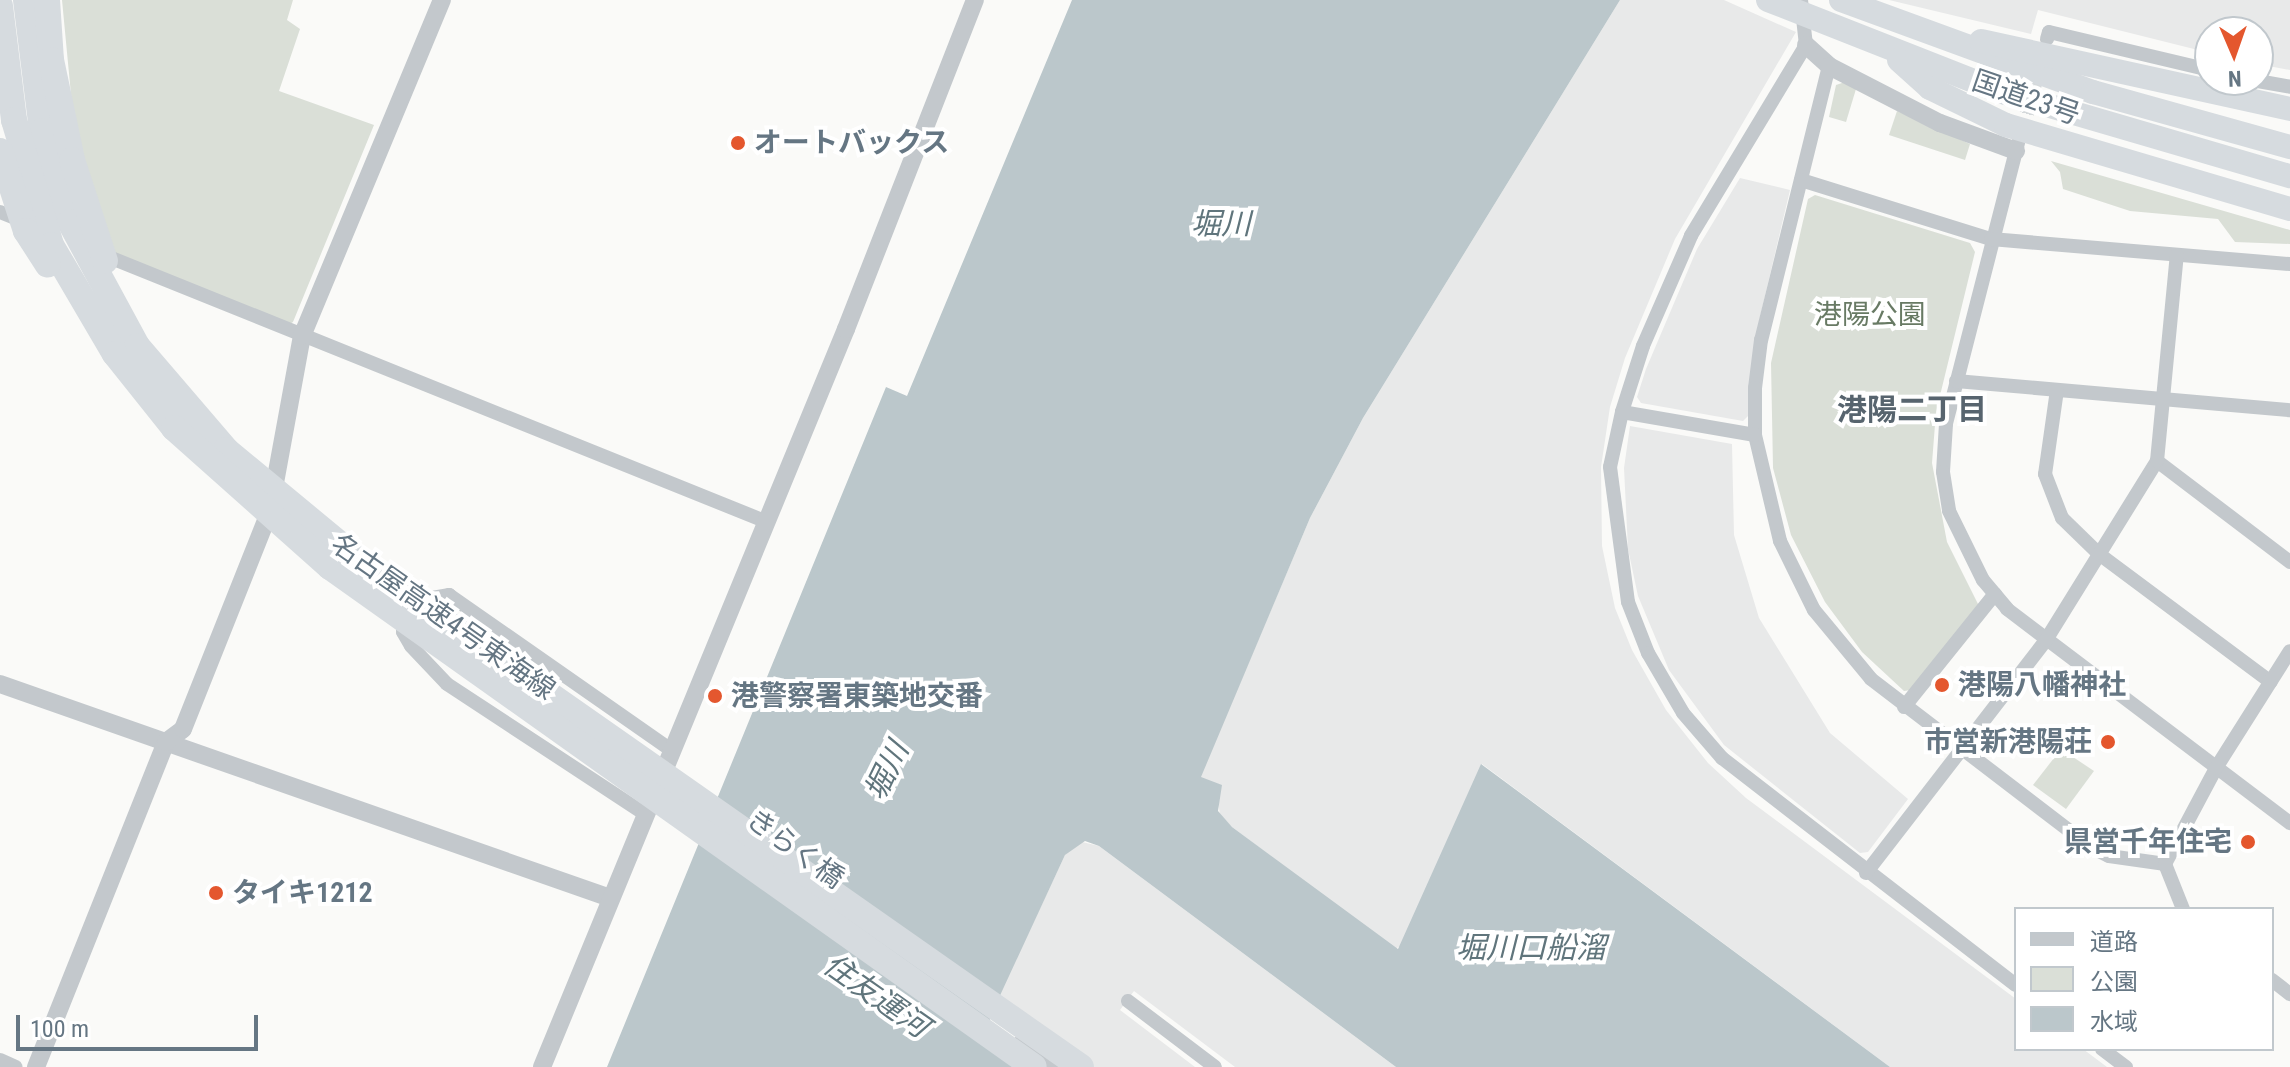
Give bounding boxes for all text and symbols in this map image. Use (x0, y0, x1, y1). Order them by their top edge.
north arrow (2194, 16, 2274, 96)
street label: 国道23号 (1968, 64, 2084, 132)
text: N (2228, 66, 2242, 91)
place label: オートバックス (754, 126, 950, 160)
marker: オートバックス (729, 134, 747, 152)
water label: 堀川 (1191, 206, 1251, 242)
park label: 港陽公園 (1814, 298, 1926, 332)
district label: 港陽二丁目 (1837, 392, 1987, 428)
street label: 名古屋高速4号東海線 (324, 527, 562, 707)
place label: 港陽八幡神社 (1958, 668, 2126, 702)
marker: 港陽八幡神社 (1933, 676, 1951, 694)
place label: 港警察署東築地交番 (731, 679, 983, 713)
marker: 港警察署東築地交番 (706, 687, 724, 705)
place label: 市営新港陽荘 (1924, 725, 2092, 759)
marker: 市営新港陽荘 (2099, 733, 2117, 751)
water label: 堀川 (858, 736, 916, 806)
street label: きらく橋 (740, 802, 850, 896)
place label: 県営千年住宅 (2064, 825, 2232, 859)
marker: 県営千年住宅 (2239, 833, 2257, 851)
place label: タイキ1212 (232, 876, 373, 910)
marker: タイキ1212 (207, 884, 225, 902)
legend (2014, 907, 2274, 1051)
text: 道路 (2090, 928, 2138, 956)
water label: 堀川口船溜 (1456, 930, 1606, 966)
water label: 住友運河 (817, 947, 935, 1045)
text: 公園 (2090, 968, 2138, 996)
scale bar (20, 999, 262, 1049)
text: 水域 (2090, 1008, 2138, 1036)
text: 100 m (30, 1015, 89, 1043)

